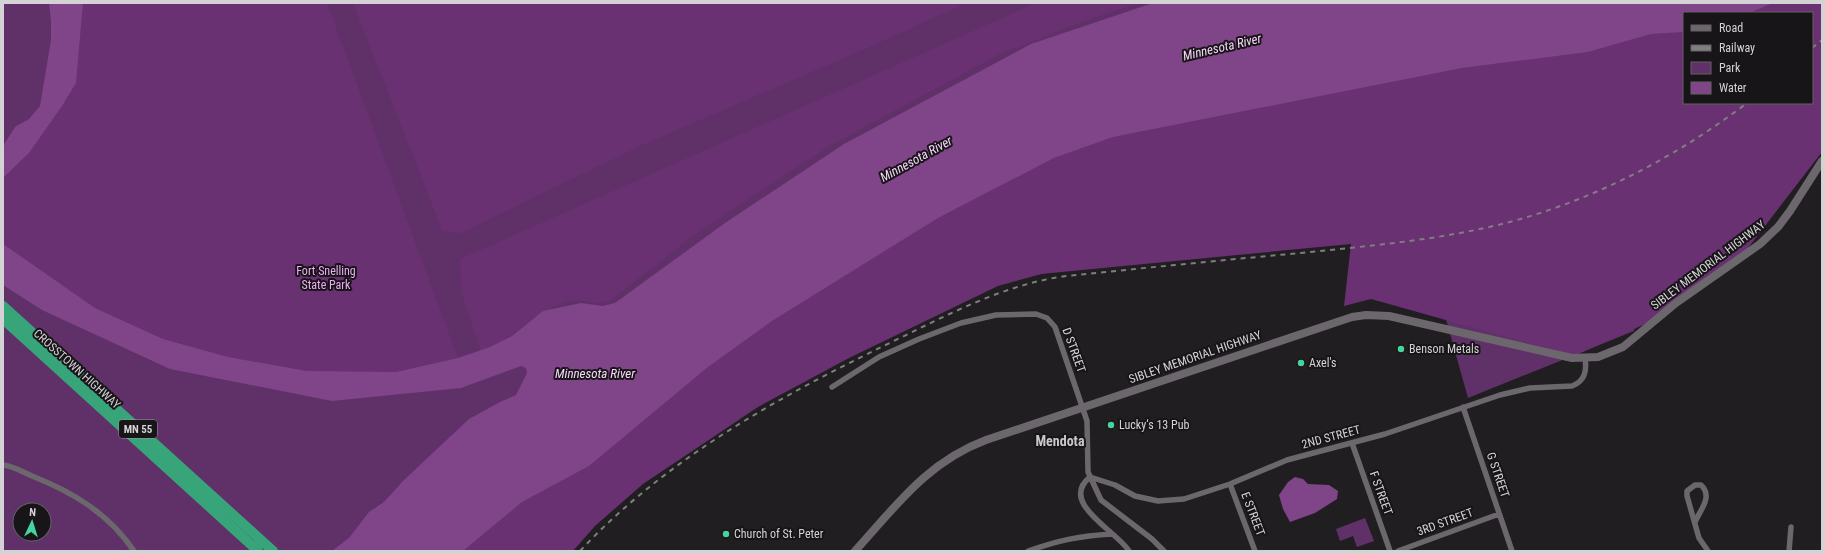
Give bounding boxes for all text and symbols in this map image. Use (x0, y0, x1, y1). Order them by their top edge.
legend (1683, 12, 1813, 104)
text: Road (1719, 21, 1743, 35)
water label: Minnesota River (1181, 30, 1264, 63)
text: Railway (1719, 41, 1755, 55)
text: Park (1719, 61, 1741, 75)
text: Water (1719, 81, 1747, 95)
water label: Minnesota River (877, 132, 956, 185)
street label: SIBLEY MEMORIAL HIGHWAY (1648, 217, 1768, 312)
park label: Fort Snelling State Park (296, 264, 356, 292)
street label: CROSSTOWN HIGHWAY (31, 326, 124, 412)
street label: D STREET (1059, 326, 1089, 374)
street label: SIBLEY MEMORIAL HIGHWAY (1127, 327, 1264, 386)
place label: Benson Metals (1409, 342, 1479, 356)
marker: Benson Metals (1396, 344, 1406, 354)
place label: Axel's (1309, 356, 1337, 370)
marker: Axel's (1296, 358, 1306, 368)
water label: Minnesota River (555, 366, 636, 381)
place label: Lucky‘s 13 Pub (1119, 418, 1189, 432)
road number: MN 55 (119, 420, 157, 438)
marker: Lucky‘s 13 Pub (1106, 420, 1116, 430)
street label: 2ND STREET (1300, 422, 1362, 452)
district label: Mendota (1036, 433, 1085, 449)
street label: G STREET (1484, 451, 1512, 499)
street label: F STREET (1367, 469, 1395, 517)
street label: E STREET (1238, 490, 1268, 538)
north arrow (12, 502, 52, 542)
street label: 3RD STREET (1415, 505, 1475, 539)
text: N (29, 506, 37, 519)
place label: Church of St. Peter (734, 527, 824, 541)
marker: Church of St. Peter (721, 529, 731, 539)

